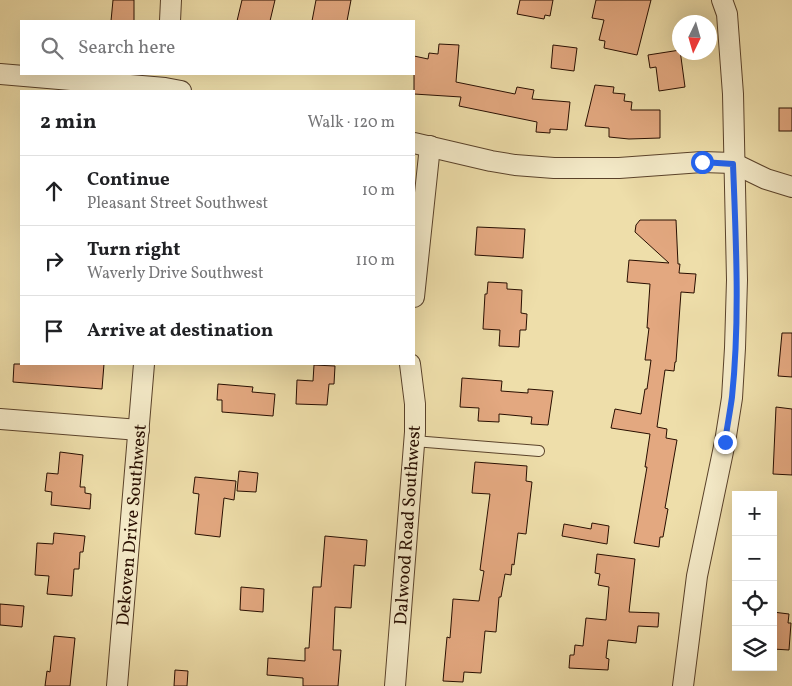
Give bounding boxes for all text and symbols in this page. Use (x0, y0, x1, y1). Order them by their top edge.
north arrow (672, 15, 717, 60)
search box (20, 20, 415, 75)
icon: search (38, 34, 66, 62)
text: Search here (78, 35, 175, 61)
text: 2 min (40, 108, 97, 137)
text: Walk · 120 m (307, 112, 395, 134)
route start (691, 151, 714, 174)
text: Continue (87, 167, 170, 193)
icon: ahead (40, 177, 68, 205)
text: 10 m (362, 180, 395, 202)
text: Pleasant Street Southwest (87, 193, 268, 215)
text: Turn right (87, 237, 180, 263)
icon: right (40, 247, 68, 275)
text: 110 m (356, 250, 395, 272)
text: Waverly Drive Southwest (87, 263, 264, 285)
icon: arrive (40, 317, 68, 345)
text: Arrive at destination (87, 318, 273, 344)
street label: Dekoven Drive Southwest (111, 423, 154, 627)
street label: Dalwood Road Southwest (389, 424, 428, 626)
route end (714, 431, 737, 454)
map controls (732, 491, 777, 671)
button: + (732, 491, 777, 536)
button: − (732, 536, 777, 581)
button: locate (732, 581, 777, 626)
button: layers (732, 626, 777, 671)

